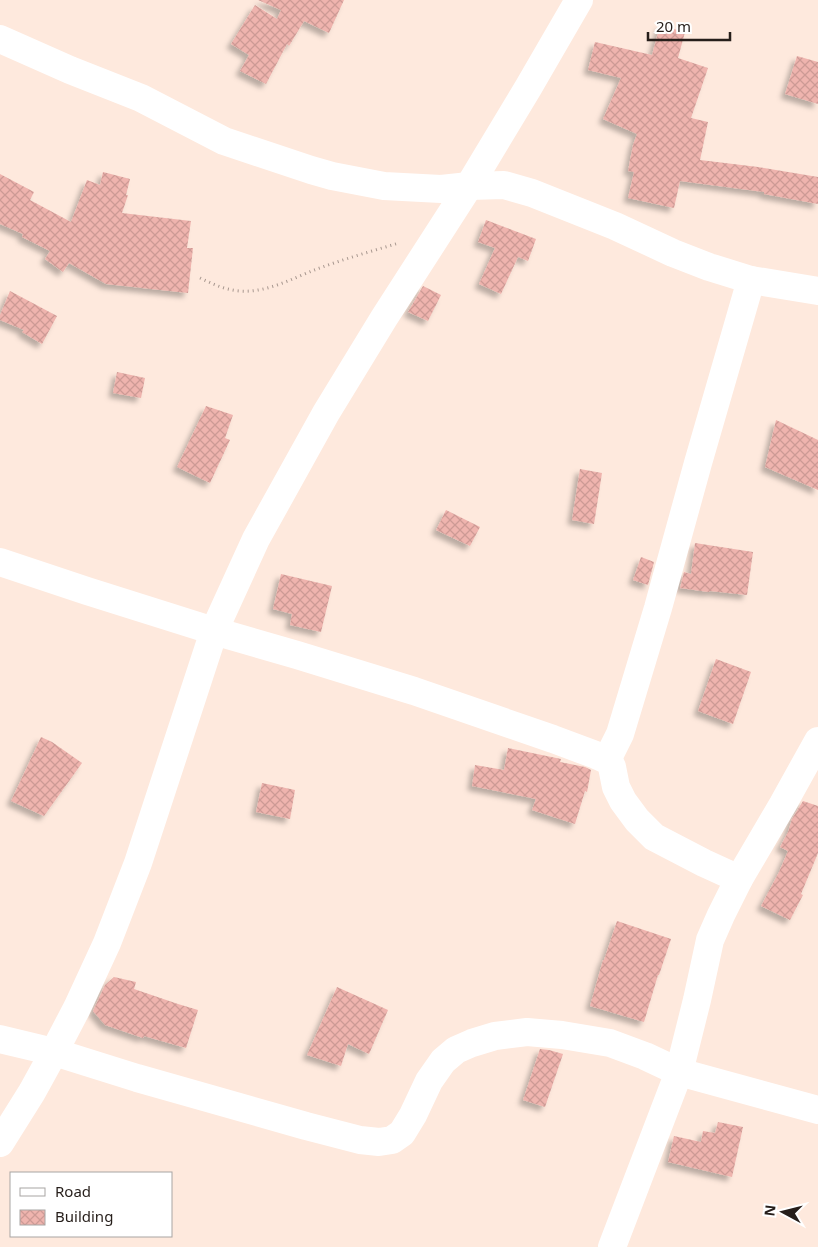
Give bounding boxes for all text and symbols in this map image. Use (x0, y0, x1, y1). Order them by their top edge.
scale bar (648, 10, 730, 42)
text: 20 m (656, 16, 691, 36)
legend (10, 1172, 172, 1237)
text: Road (55, 1181, 91, 1201)
north arrow (758, 1187, 808, 1237)
text: N (759, 1204, 780, 1217)
text: Building (55, 1206, 113, 1226)

